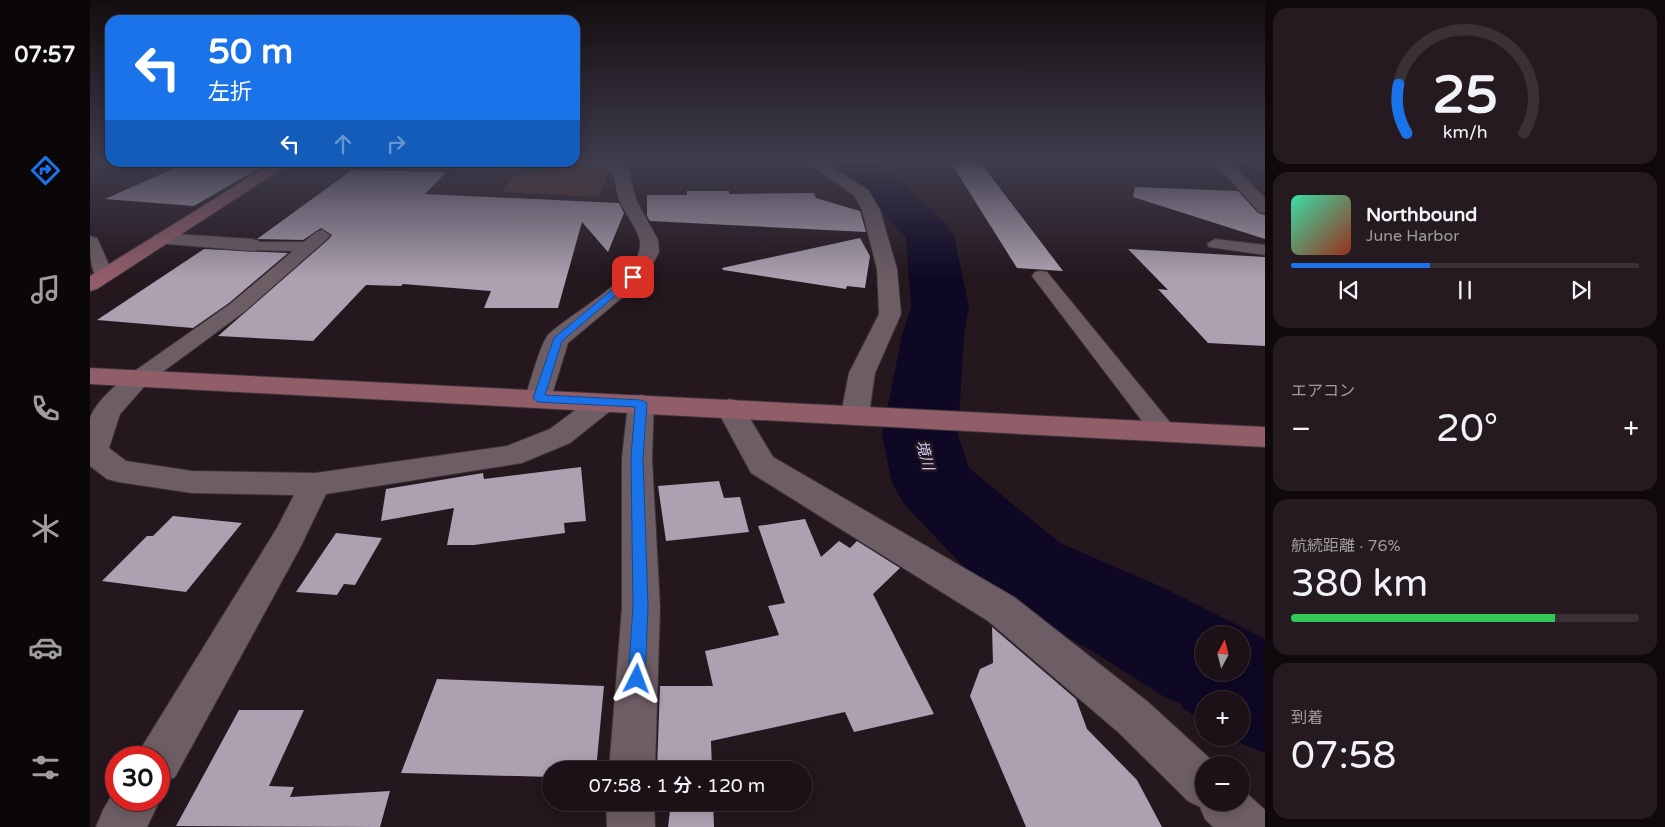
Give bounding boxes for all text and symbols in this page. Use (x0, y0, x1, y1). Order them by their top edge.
text: 50 m (208, 31, 293, 73)
icon: left (125, 35, 190, 100)
text: 07:57 (15, 42, 75, 68)
text: 25 (1432, 64, 1498, 127)
text: 左折 (208, 79, 252, 105)
text: km/h (1443, 122, 1487, 143)
icon: left (276, 130, 304, 158)
icon: ahead (329, 130, 357, 158)
icon: right (382, 130, 410, 158)
icon: directions (28, 153, 63, 188)
text: Northbound (1366, 204, 1477, 226)
text: June Harbor (1366, 226, 1459, 246)
pin (612, 256, 654, 298)
icon: arrive (619, 263, 647, 291)
icon: music (28, 272, 63, 307)
icon: previous (1335, 276, 1363, 304)
icon: pause (1451, 276, 1479, 304)
icon: next (1567, 276, 1595, 304)
text: エアコン (1291, 381, 1355, 401)
icon: phone (28, 391, 63, 426)
text: 20° (1436, 406, 1498, 452)
text: − (1291, 412, 1311, 446)
text: + (1623, 412, 1639, 446)
water label: 境川 (913, 438, 938, 474)
icon: climate (28, 511, 63, 546)
text: 航続距離 · 76% (1291, 536, 1401, 556)
text: 380 km (1291, 561, 1428, 607)
north arrow (1195, 626, 1250, 681)
map controls (1195, 626, 1250, 811)
icon: car (28, 630, 63, 665)
position arrow (610, 652, 662, 704)
button: + (1195, 691, 1250, 746)
text: 到着 (1291, 708, 1323, 728)
text: 07:58 (1291, 733, 1396, 779)
speed limit sign: 30 (105, 746, 170, 811)
icon: filters (28, 750, 63, 785)
button: − (1195, 756, 1250, 811)
text: 07:58 · 1 分 · 120 m (589, 775, 765, 797)

